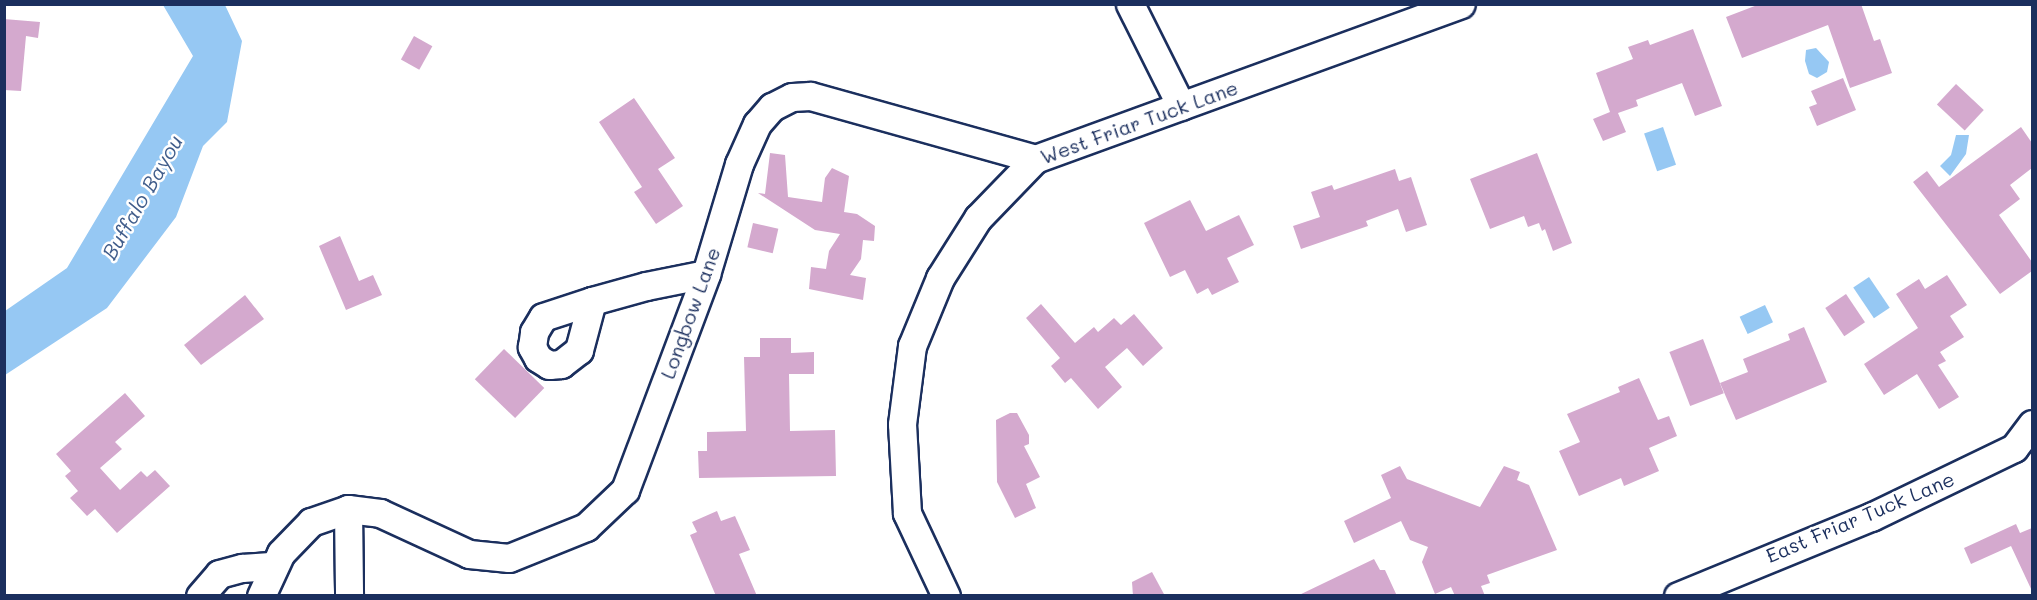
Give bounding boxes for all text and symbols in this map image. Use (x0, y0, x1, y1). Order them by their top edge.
street label: West Friar Tuck Lane (1037, 75, 1241, 169)
water label: Buffalo Bayou (96, 130, 188, 264)
street label: Longbow Lane (655, 244, 725, 382)
street label: East Friar Tuck Lane (1762, 466, 1958, 568)

